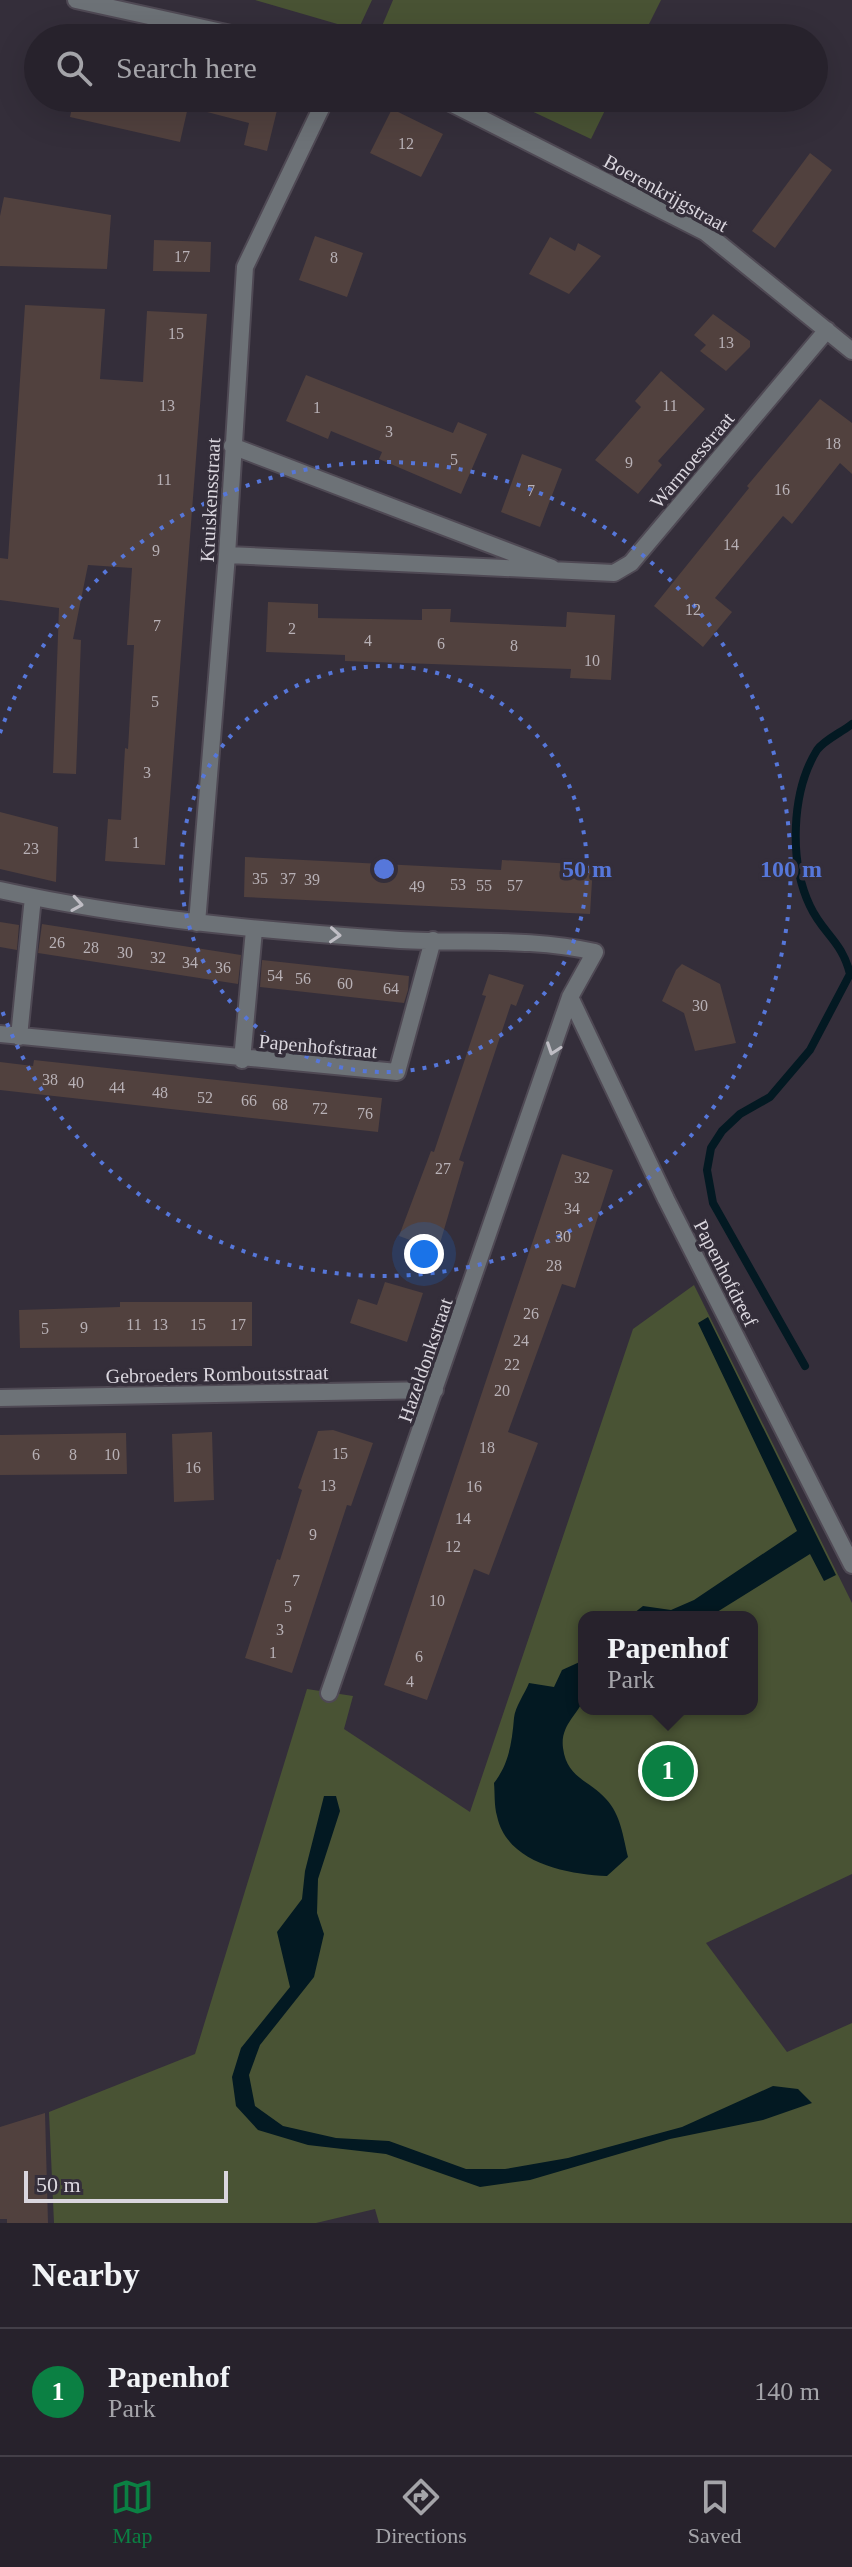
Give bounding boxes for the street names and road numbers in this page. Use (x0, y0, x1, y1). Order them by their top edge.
street label: Boerenkrijgstraat (599, 150, 732, 237)
street label: Warmoesstraat (646, 407, 739, 512)
street label: Kruiskensstraat (196, 437, 224, 563)
street label: Papenhofstraat (258, 1030, 379, 1063)
street label: Papenhofdreef (689, 1216, 762, 1331)
street label: Hazeldonkstraat (393, 1295, 457, 1425)
street label: Gebroeders Romboutsstraat (105, 1361, 329, 1387)

